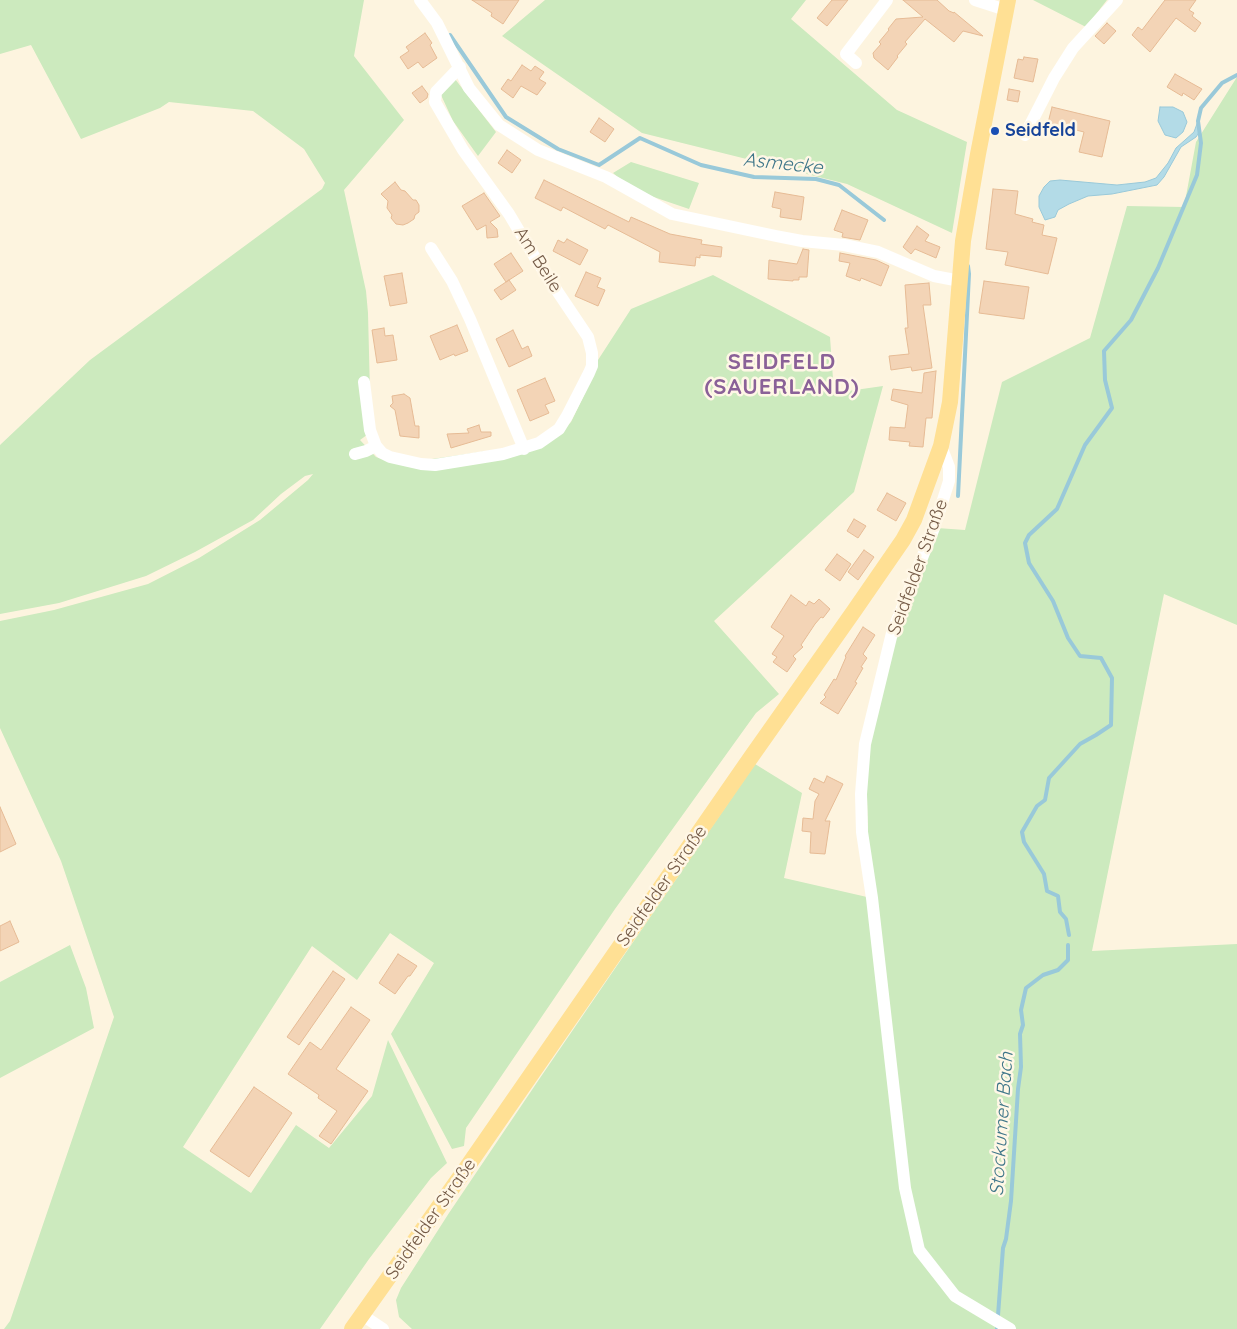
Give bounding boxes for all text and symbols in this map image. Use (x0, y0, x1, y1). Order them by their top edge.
place label: Seidfeld (1005, 120, 1076, 142)
marker: Seidfeld (989, 125, 1001, 137)
water label: Asmecke (742, 149, 824, 179)
street label: Am Beile (510, 223, 566, 297)
district label: SEIDFELD (SAUERLAND) (703, 349, 861, 401)
street label: Seidfelder Straße (883, 496, 953, 638)
street label: Seidfelder Straße (612, 821, 712, 951)
water label: Stockumer Bach (986, 1051, 1018, 1197)
street label: Seidfelder Straße (381, 1154, 481, 1284)

